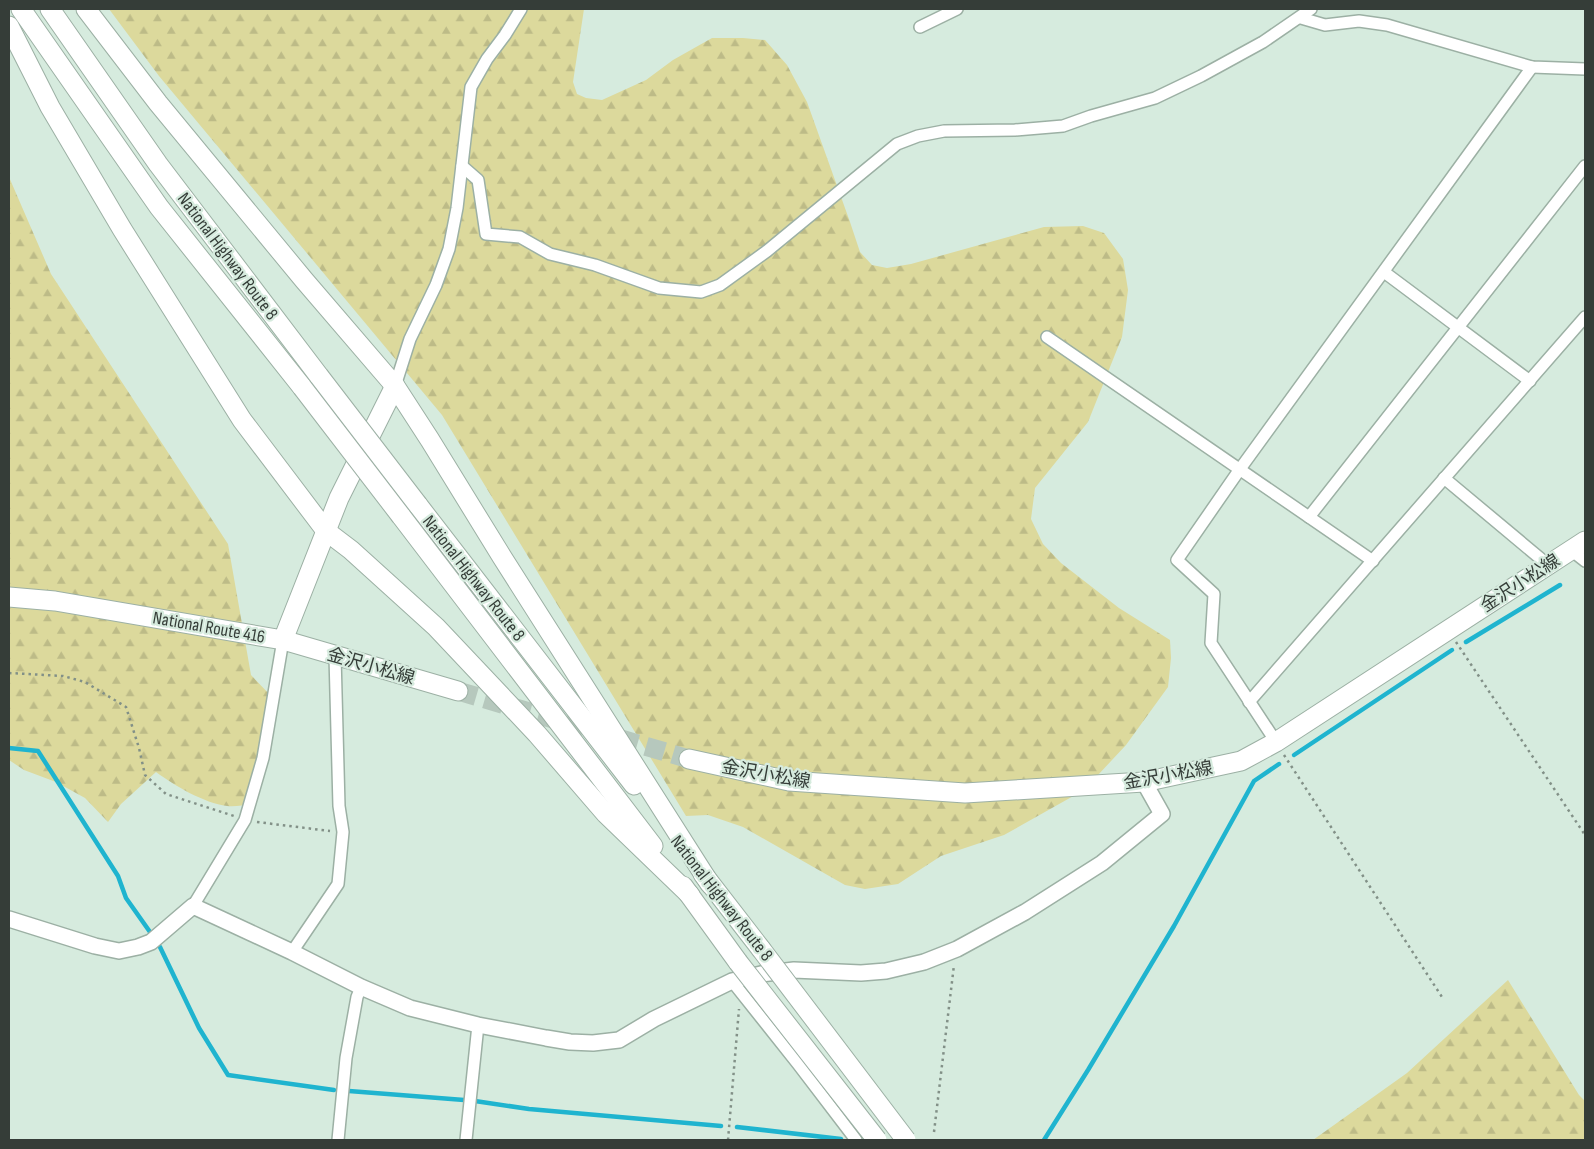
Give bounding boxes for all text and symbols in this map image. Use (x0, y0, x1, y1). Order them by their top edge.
street label: National Highway Route 8 (173, 189, 282, 324)
street label: National Highway Route 8 (418, 511, 529, 645)
street label: 金沢小松線 (1477, 550, 1564, 617)
street label: National Route 416 (151, 607, 267, 648)
street label: 金沢小松線 (325, 644, 417, 689)
street label: 金沢小松線 (720, 756, 812, 793)
street label: 金沢小松線 (1122, 757, 1214, 794)
street label: National Highway Route 8 (666, 831, 777, 965)

